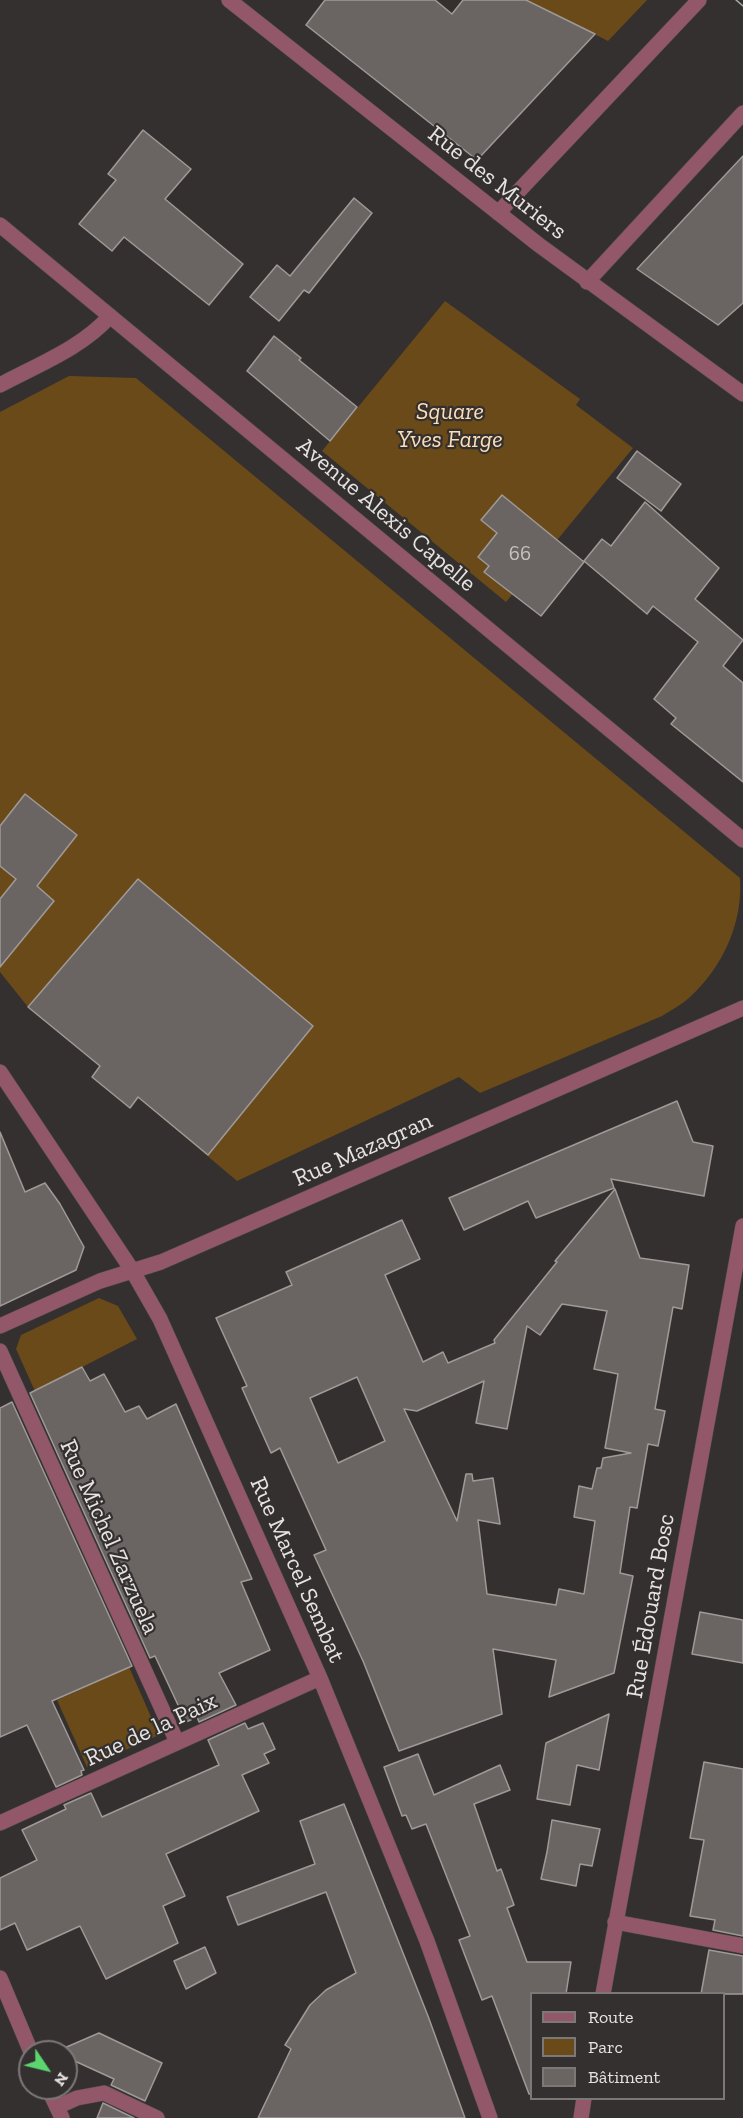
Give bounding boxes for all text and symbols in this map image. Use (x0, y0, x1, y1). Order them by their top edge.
street label: Rue des Muriers (422, 120, 572, 246)
park label: Square Yves Farge (397, 398, 503, 454)
street label: Avenue Alexis Capelle (291, 432, 481, 598)
house number: 66 (509, 541, 531, 567)
street label: Rue Mazagran (289, 1107, 437, 1193)
street label: Rue Michel Zarzuela (53, 1435, 165, 1639)
street label: Rue Marcel Sembat (243, 1473, 351, 1667)
street label: Rue Édouard Bosc (621, 1512, 681, 1700)
street label: Rue de la Paix (80, 1687, 222, 1773)
legend (530, 1992, 725, 2100)
text: Route (588, 2006, 633, 2028)
text: Parc (588, 2036, 623, 2058)
north arrow (18, 2040, 78, 2100)
text: Bâtiment (588, 2066, 660, 2088)
text: N (50, 2069, 73, 2090)

